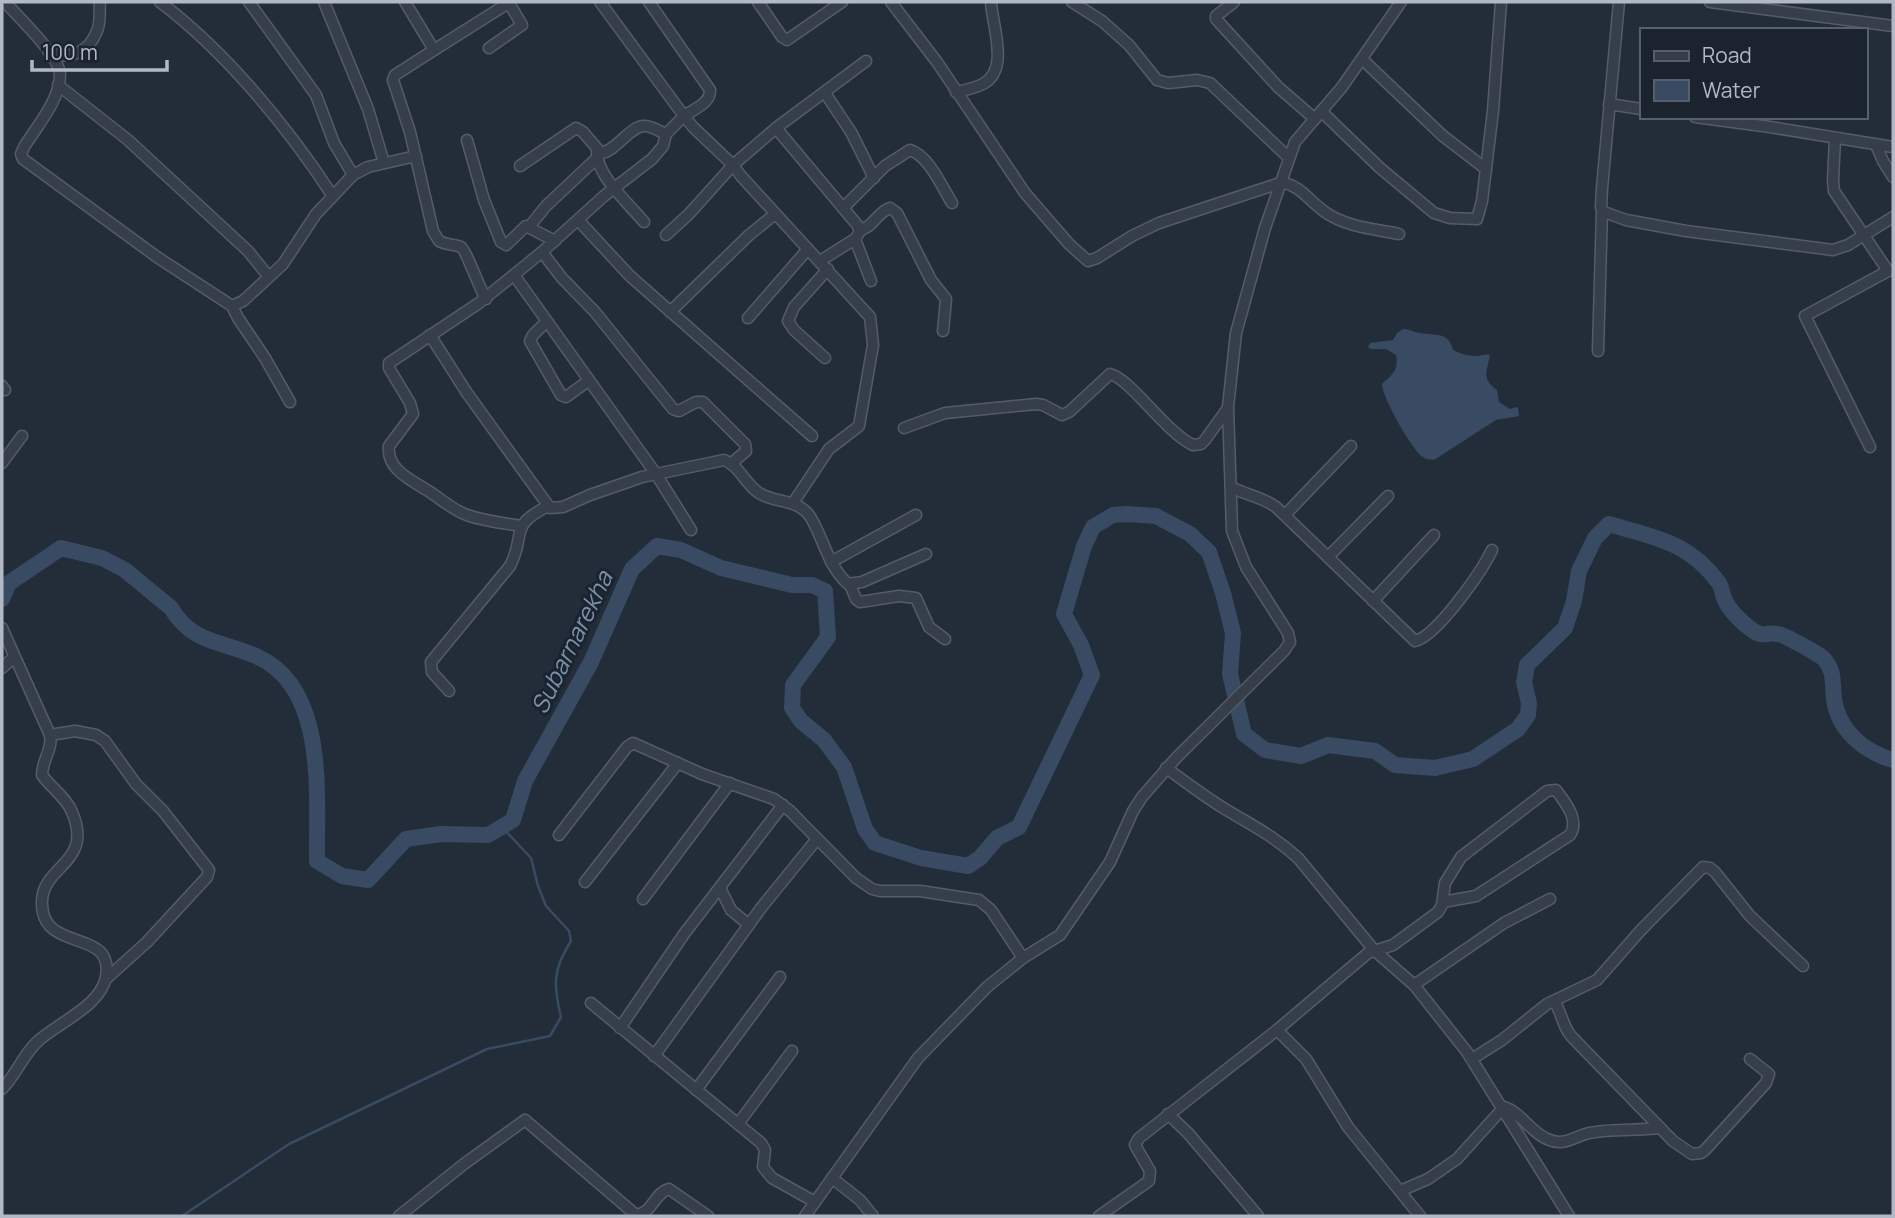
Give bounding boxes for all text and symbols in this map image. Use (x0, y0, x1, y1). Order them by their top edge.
scale bar (32, 28, 166, 72)
legend (1640, 28, 1867, 119)
text: 100 m (42, 38, 98, 66)
text: Road (1702, 41, 1752, 69)
text: Water (1702, 76, 1761, 104)
water label: Subarnarekha (522, 564, 620, 719)

